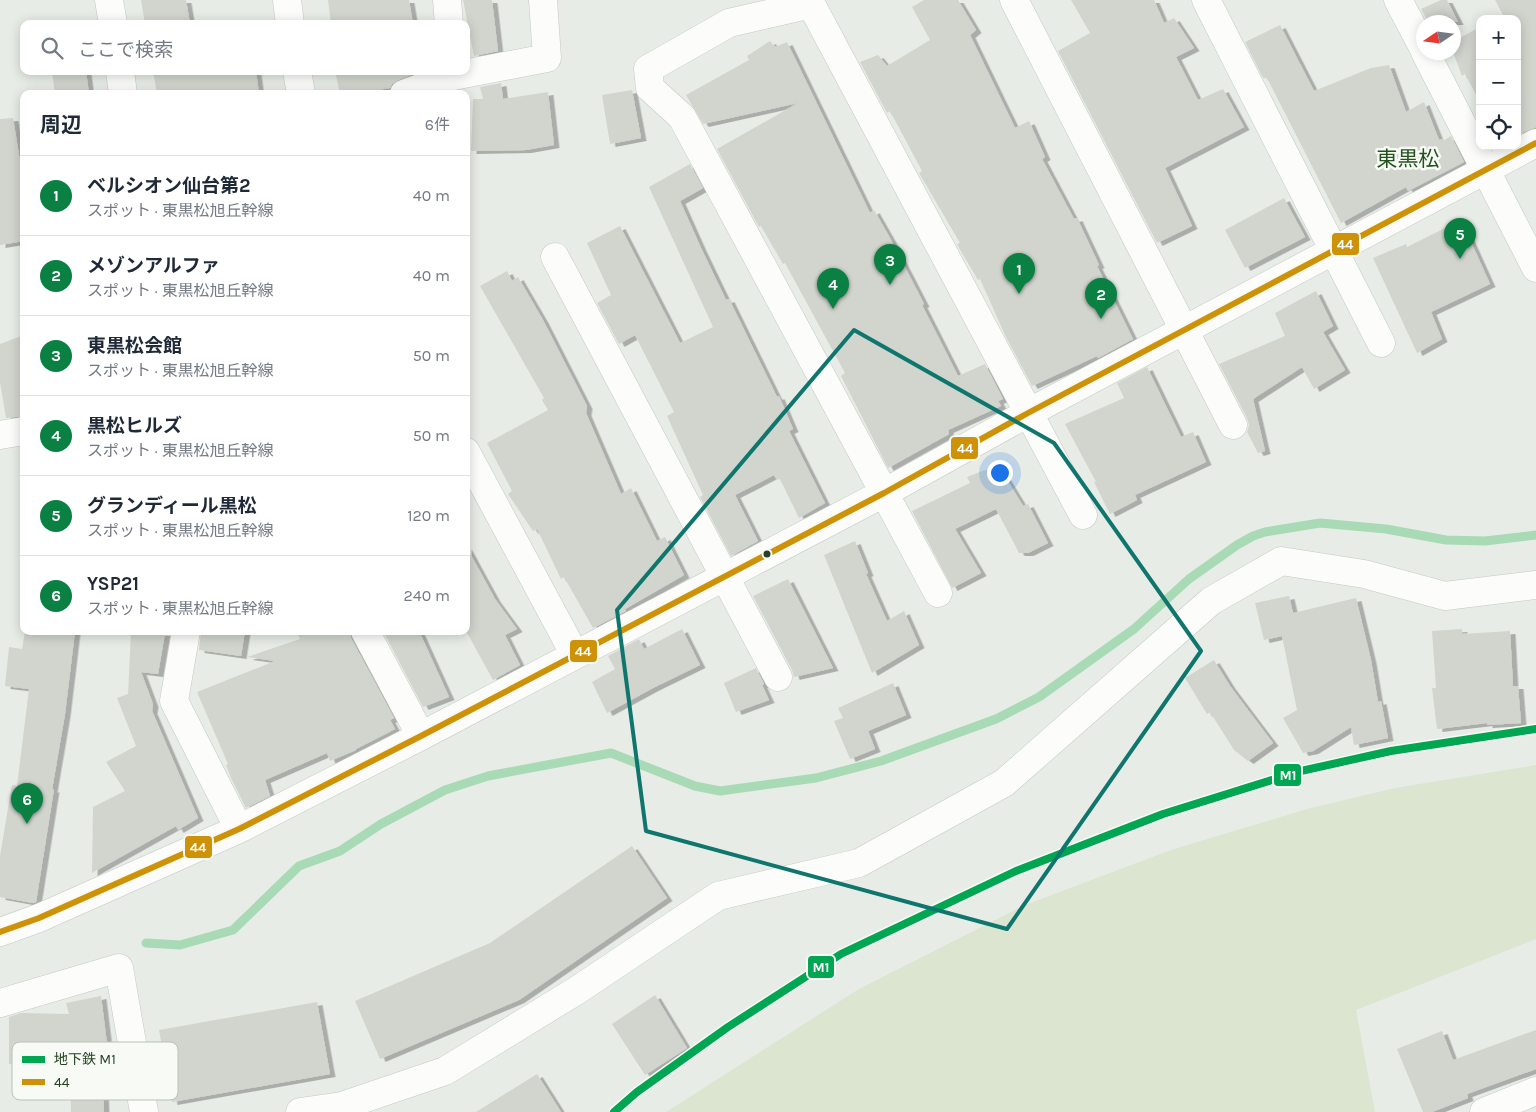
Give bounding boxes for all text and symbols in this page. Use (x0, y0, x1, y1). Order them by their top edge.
north arrow (1416, 15, 1461, 60)
map controls (1476, 15, 1521, 150)
button: + (1476, 15, 1521, 60)
search box (20, 20, 470, 75)
icon: search (38, 34, 66, 62)
text: ここで検索 (78, 39, 173, 61)
button: − (1476, 60, 1521, 105)
button: locate (1476, 105, 1521, 150)
text: 周辺 (40, 113, 82, 137)
text: 6件 (425, 115, 450, 134)
district label: 東黒松 (1377, 147, 1440, 171)
text: ベルシオン仙台第2 (87, 175, 251, 197)
text: 1 (53, 186, 59, 205)
text: 40 m (413, 186, 450, 205)
text: スポット · 東黒松旭丘幹線 (87, 201, 273, 220)
pin: 5 (1444, 218, 1476, 259)
line badge: 44 (1331, 232, 1360, 256)
text: 44 (1337, 236, 1354, 253)
pin: 3 (874, 244, 906, 285)
pin: 1 (1003, 253, 1035, 294)
text: メゾンアルファ (87, 255, 220, 277)
text: 2 (51, 266, 61, 285)
text: 40 m (413, 266, 450, 285)
pin: 4 (817, 268, 849, 309)
pin: 2 (1085, 278, 1117, 319)
text: スポット · 東黒松旭丘幹線 (87, 281, 273, 300)
text: 東黒松会館 (87, 335, 182, 357)
text: 3 (51, 346, 61, 365)
text: 50 m (413, 346, 450, 365)
text: スポット · 東黒松旭丘幹線 (87, 361, 273, 380)
text: 黒松ヒルズ (87, 415, 182, 437)
text: 4 (51, 426, 61, 445)
text: 50 m (413, 426, 450, 445)
line badge: 44 (950, 436, 979, 460)
text: 44 (957, 440, 974, 457)
text: スポット · 東黒松旭丘幹線 (87, 441, 273, 460)
your location (987, 460, 1013, 486)
text: グランディール黒松 (87, 495, 257, 517)
text: 5 (51, 506, 61, 525)
text: 120 m (407, 506, 450, 525)
text: スポット · 東黒松旭丘幹線 (87, 521, 273, 540)
unlabelled marker (762, 549, 772, 559)
text: YSP21 (87, 573, 139, 595)
text: 6 (51, 586, 61, 605)
text: 240 m (404, 586, 450, 605)
text: スポット · 東黒松旭丘幹線 (87, 599, 273, 618)
line badge: 44 (569, 639, 598, 663)
text: 44 (575, 643, 592, 660)
line badge: M1 (1273, 763, 1302, 787)
text: M1 (1279, 767, 1297, 784)
pin: 6 (11, 783, 43, 824)
line badge: 44 (184, 835, 213, 859)
text: 44 (190, 839, 207, 856)
line badge: M1 (807, 955, 835, 979)
text: M1 (812, 959, 830, 976)
legend (12, 1042, 178, 1100)
text: 地下鉄 M1 (54, 1051, 116, 1068)
text: 44 (54, 1074, 70, 1091)

